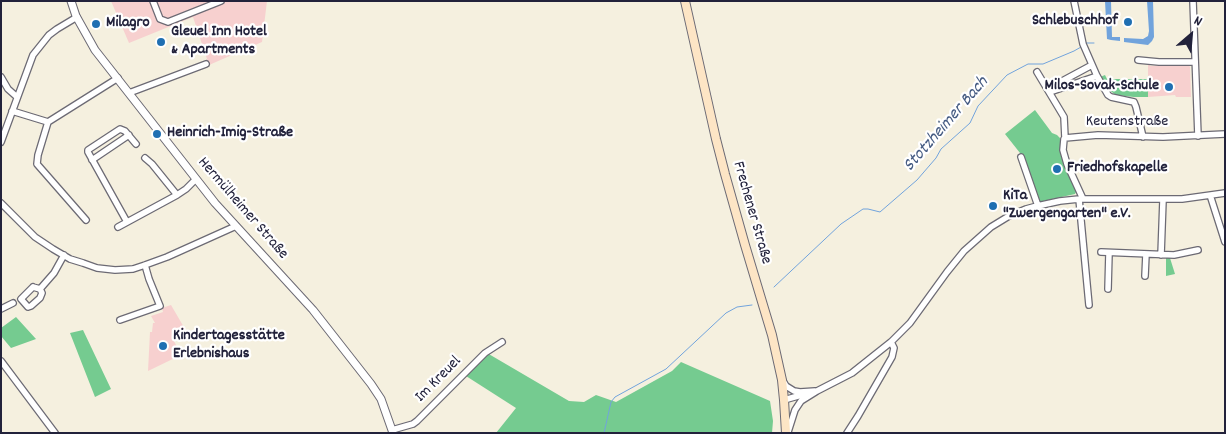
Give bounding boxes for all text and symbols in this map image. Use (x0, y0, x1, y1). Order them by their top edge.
north arrow (1166, 10, 1216, 60)
text: N (1190, 11, 1205, 32)
place label: Schlebuschhof (1032, 12, 1118, 32)
place label: Milagro (106, 14, 150, 34)
marker: Schlebuschhof (1122, 16, 1134, 28)
marker: Milagro (90, 18, 102, 30)
place label: Gleuel Inn Hotel & Apartments (171, 23, 267, 61)
marker: Gleuel Inn Hotel & Apartments (155, 36, 167, 48)
water label: Stotzheimer Bach (900, 73, 994, 177)
place label: Milos-Sovak-Schule (1045, 77, 1159, 97)
marker: Milos-Sovak-Schule (1163, 81, 1175, 93)
street label: Keutenstraße (1086, 113, 1168, 133)
place label: Heinrich-Imig-Straße (167, 124, 293, 144)
marker: Heinrich-Imig-Straße (151, 128, 163, 140)
street label: Hermülheimer Straße (192, 154, 292, 264)
street label: Frechener Straße (727, 159, 775, 267)
place label: Friedhofskapelle (1067, 159, 1167, 179)
marker: Friedhofskapelle (1051, 163, 1063, 175)
place label: KiTa "Zwergengarten" e.V. (1003, 187, 1131, 225)
marker: KiTa "Zwergengarten" e.V. (987, 200, 999, 212)
place label: Kindertagesstätte Erlebnishaus (173, 327, 285, 365)
marker: Kindertagesstätte Erlebnishaus (157, 340, 169, 352)
street label: Im Kreuel (412, 353, 466, 407)

